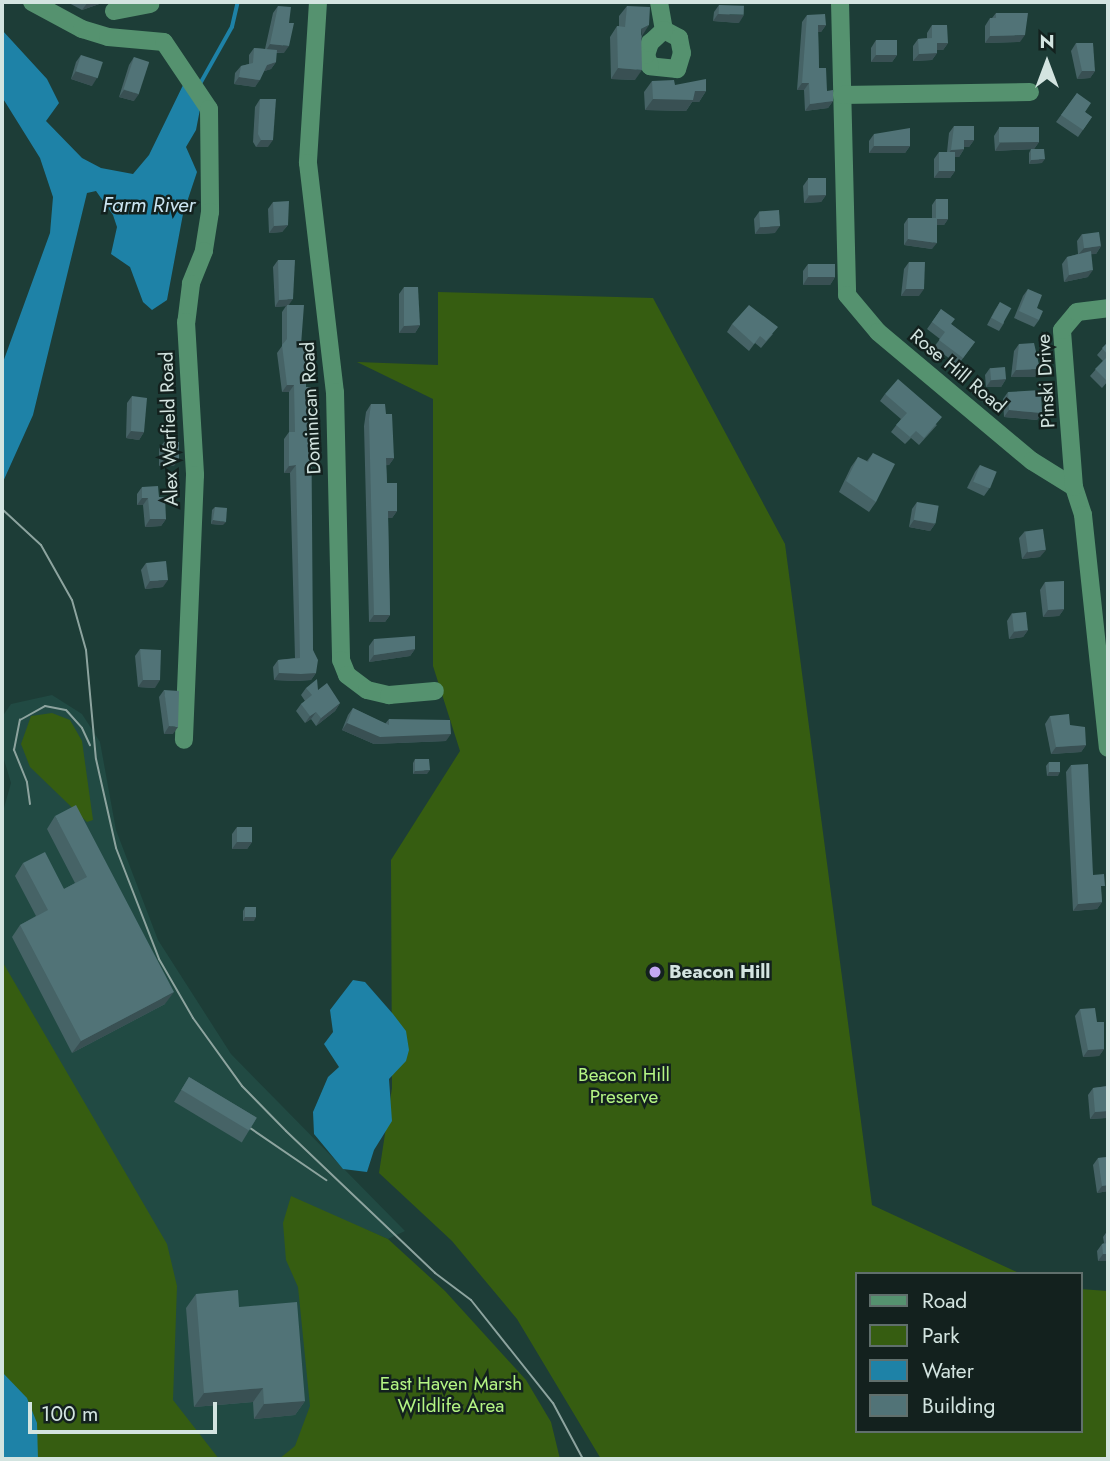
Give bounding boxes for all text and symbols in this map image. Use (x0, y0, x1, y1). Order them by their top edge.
north arrow (1012, 28, 1082, 98)
text: N (1039, 28, 1055, 55)
water label: Farm River (102, 192, 196, 218)
street label: Rose Hill Road (905, 324, 1011, 418)
street label: Pinski Drive (1032, 333, 1060, 429)
street label: Dominican Road (296, 341, 326, 475)
street label: Alex Warfield Road (155, 351, 183, 507)
place label: Beacon Hill (669, 961, 770, 983)
marker: Beacon Hill (647, 964, 663, 980)
park label: Beacon Hill Preserve (578, 1064, 670, 1108)
legend (855, 1272, 1082, 1433)
text: Road (922, 1286, 967, 1316)
text: Park (922, 1321, 959, 1351)
text: Water (922, 1356, 974, 1386)
park label: East Haven Marsh Wildlife Area (380, 1373, 522, 1417)
scale bar (32, 1388, 220, 1432)
text: Building (922, 1391, 995, 1421)
text: 100 m (41, 1399, 98, 1429)

